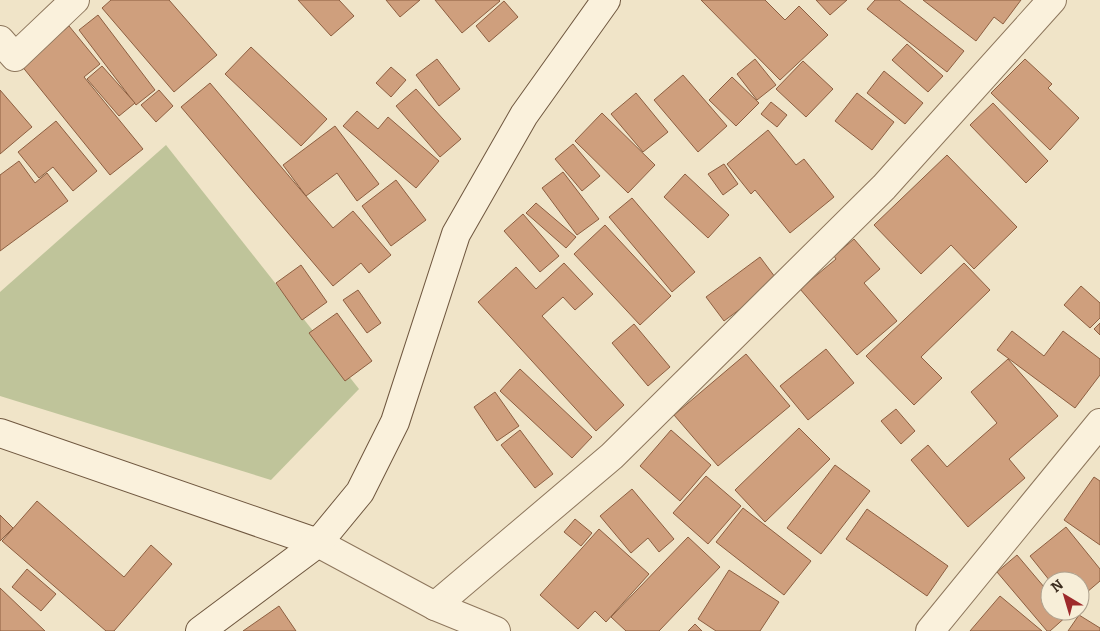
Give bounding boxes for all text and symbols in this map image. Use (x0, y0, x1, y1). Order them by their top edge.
north arrow (1040, 571, 1090, 621)
text: N (1048, 576, 1067, 596)

